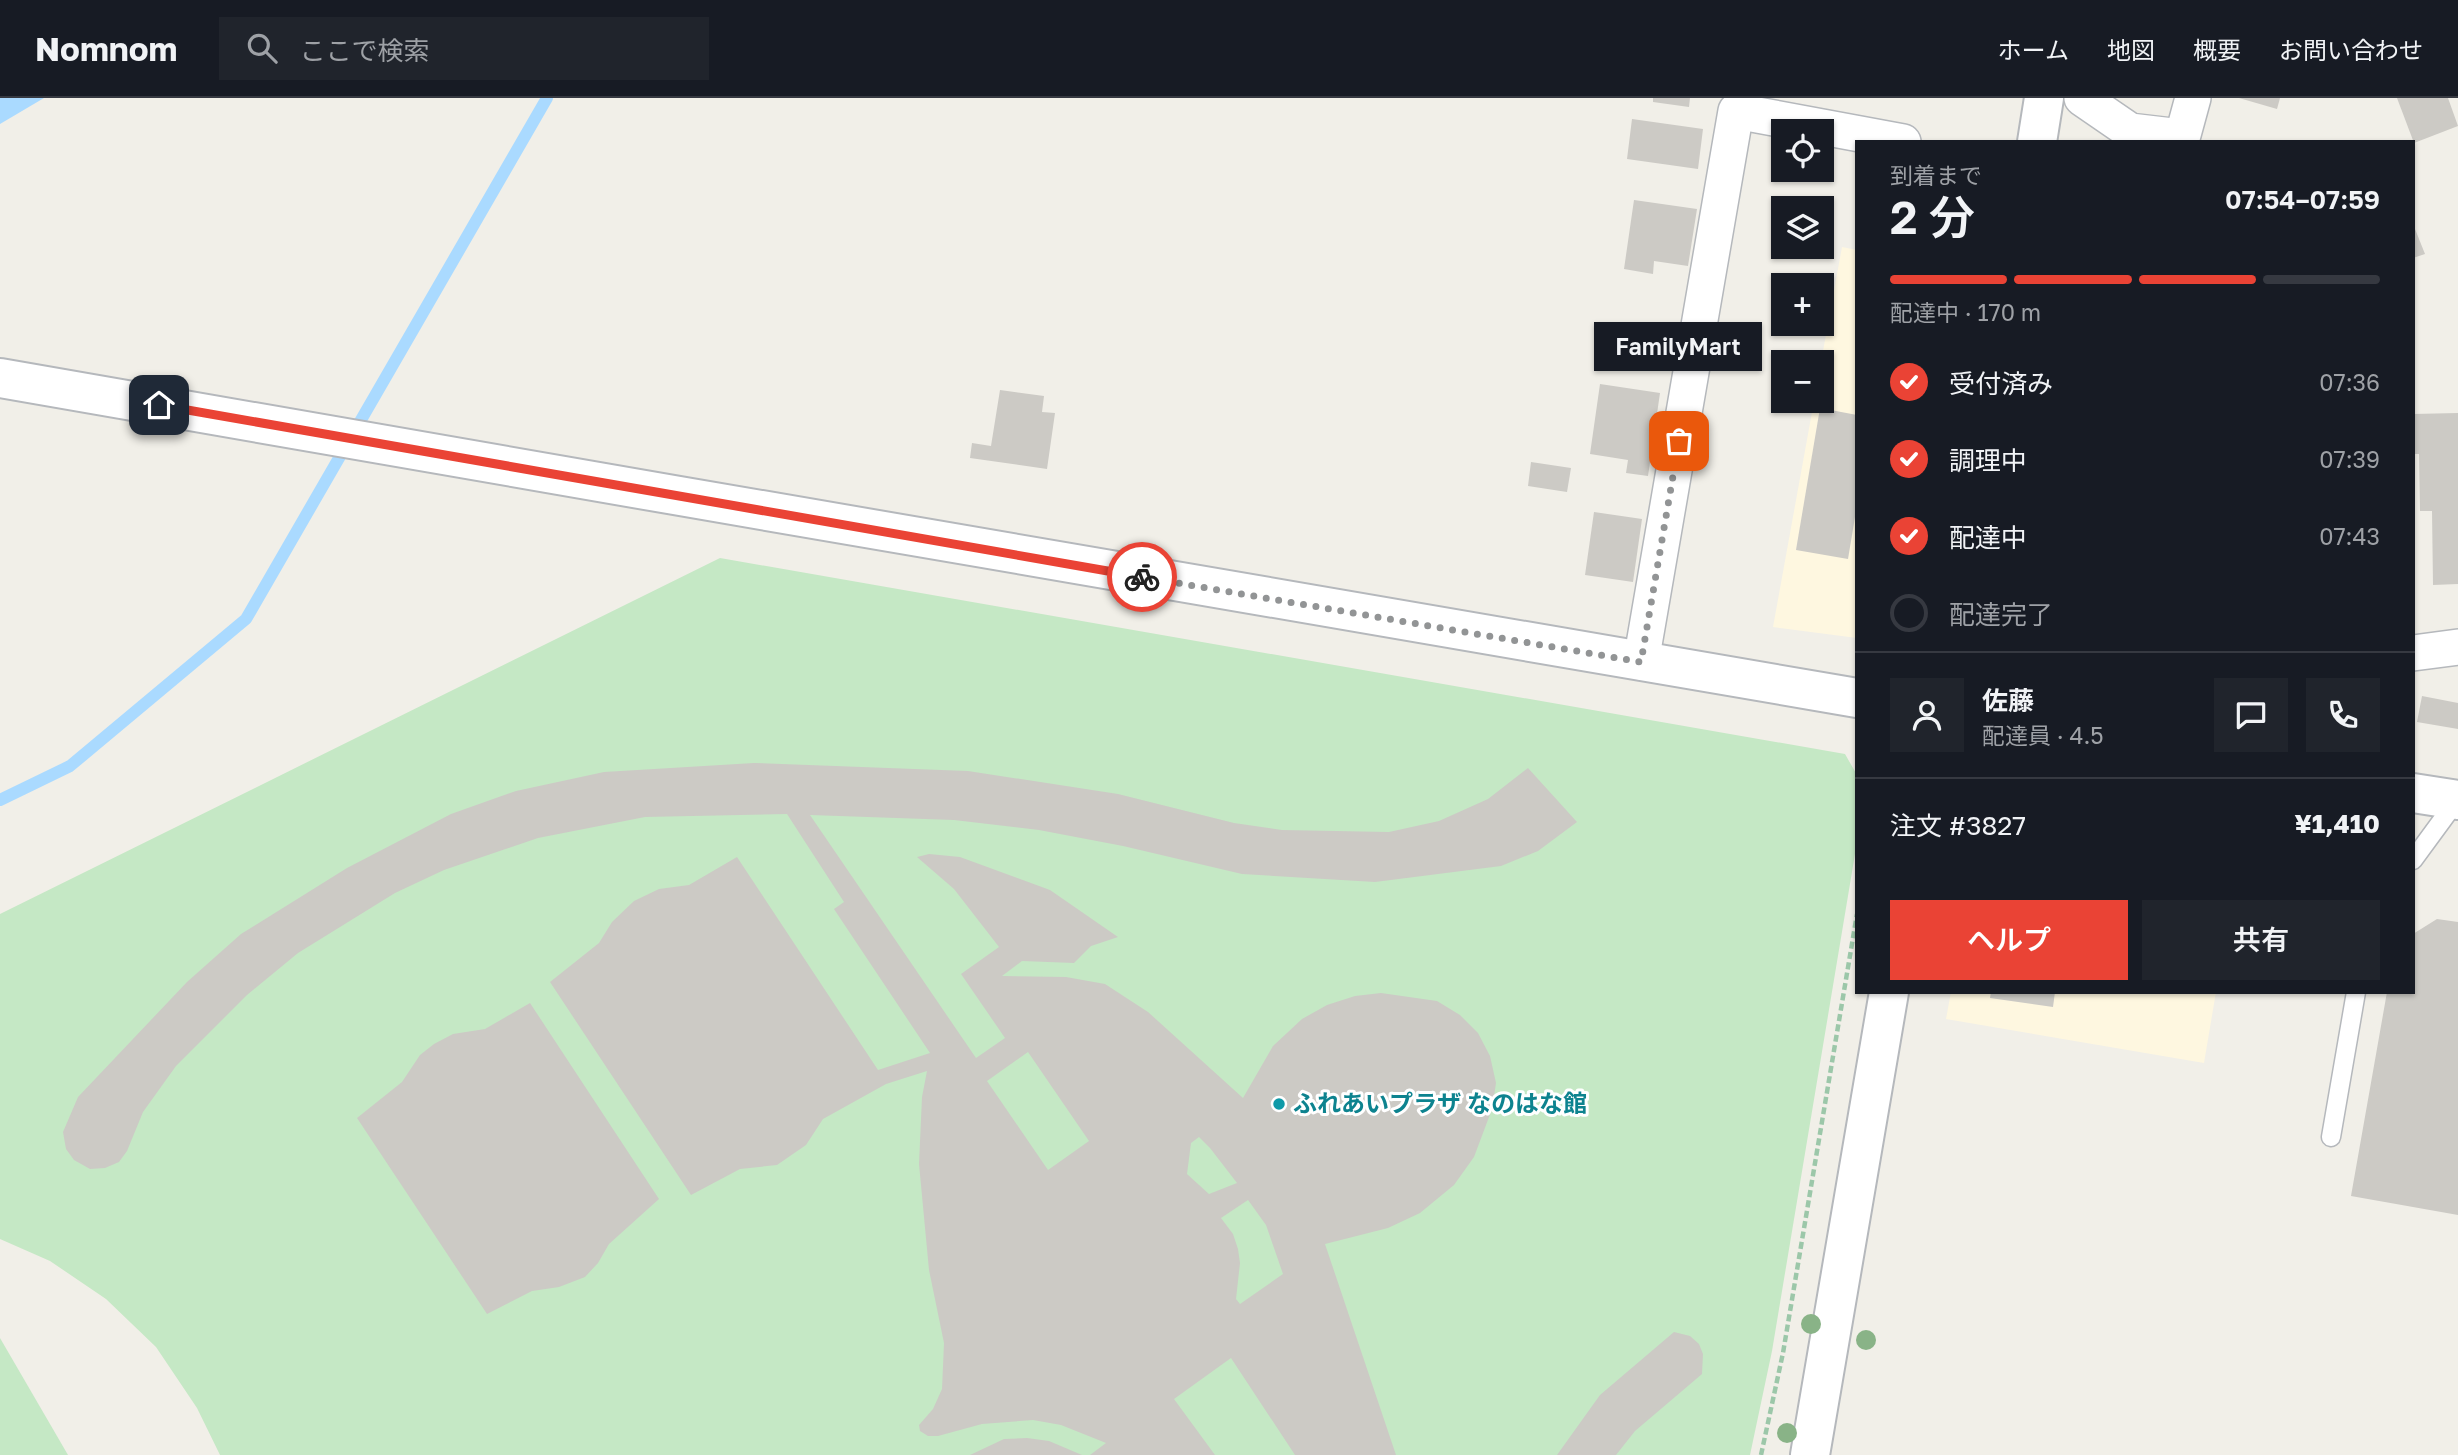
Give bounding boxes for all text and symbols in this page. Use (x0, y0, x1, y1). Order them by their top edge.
search box (219, 17, 709, 80)
text: Nomnom (35, 29, 177, 68)
icon: search (243, 29, 281, 67)
text: ここで検索 (299, 35, 429, 66)
text: ホーム (1998, 35, 2069, 64)
text: 地図 (2107, 35, 2155, 64)
text: 概要 (2193, 35, 2241, 64)
text: お問い合わせ (2279, 35, 2423, 64)
map controls (1771, 119, 1834, 413)
button: locate (1771, 119, 1834, 182)
text: 到着まで (1890, 161, 1982, 189)
text: 07:54–07:59 (2225, 184, 2380, 215)
text: 2 分 (1890, 189, 1975, 244)
button: layers (1771, 196, 1834, 259)
button: + (1771, 273, 1834, 336)
text: 配達中 · 170 m (1890, 298, 2041, 326)
callout: FamilyMart (1595, 322, 1763, 371)
text: FamilyMart (1615, 332, 1741, 360)
button: − (1771, 350, 1834, 413)
icon: check (1890, 363, 1928, 401)
text: 受付済み (1949, 368, 2053, 399)
text: 07:36 (2319, 368, 2380, 396)
pin (129, 375, 189, 435)
icon: home (140, 386, 178, 424)
pin (1649, 411, 1709, 471)
icon: bag (1660, 422, 1698, 460)
icon: check (1890, 440, 1928, 478)
text: 調理中 (1949, 445, 2027, 476)
text: 07:39 (2319, 445, 2380, 473)
icon: check (1890, 517, 1928, 555)
text: 配達中 (1949, 522, 2027, 553)
text: 07:43 (2319, 522, 2380, 550)
courier (1107, 542, 1177, 612)
icon: bike (1123, 558, 1161, 596)
text: 配達完了 (1949, 599, 2053, 630)
button: person (1890, 678, 1964, 752)
button: chat (2214, 678, 2288, 752)
button: phone (2306, 678, 2380, 752)
text: 佐藤 (1982, 685, 2034, 716)
text: 配達員 · 4.5 (1982, 721, 2104, 749)
text: ¥1,410 (2295, 808, 2380, 839)
text: 注文 #3827 (1890, 810, 2026, 841)
button: ヘルプ (1890, 900, 2128, 980)
button: 共有 (2142, 900, 2380, 980)
place label: ふれあいプラザ なのはな館 (1293, 1088, 1587, 1117)
marker: ふれあいプラザ なのはな館 (1271, 1096, 1287, 1112)

